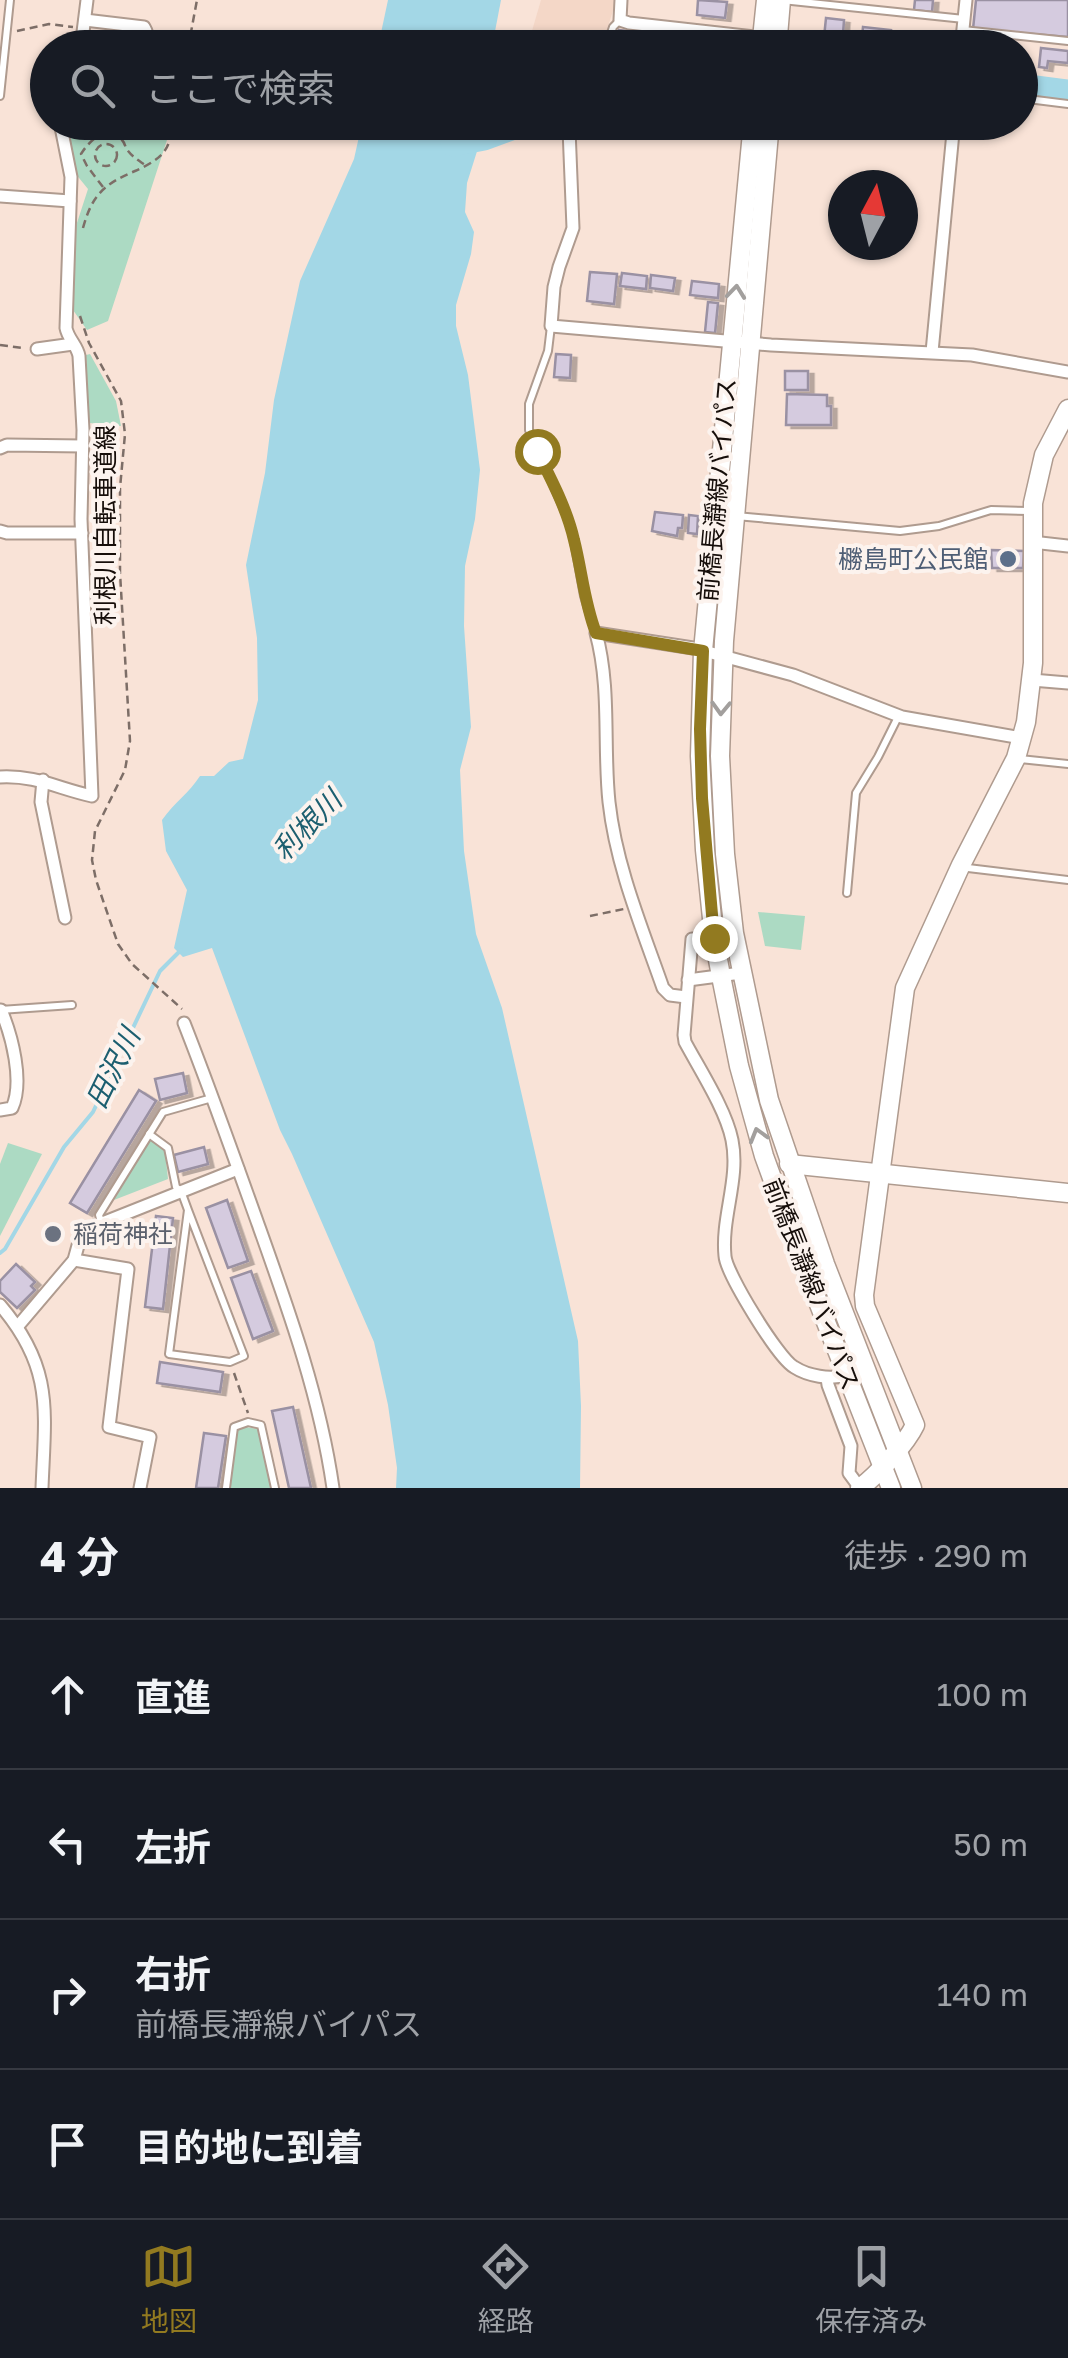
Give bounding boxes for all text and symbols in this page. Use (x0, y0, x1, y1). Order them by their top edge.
search box (30, 30, 1038, 140)
icon: search (65, 58, 120, 113)
text: ここで検索 (145, 65, 335, 110)
north arrow (828, 170, 918, 260)
one-way arrow (724, 284, 746, 300)
street label: 前橋長瀞線バイパス (691, 377, 742, 603)
street label: 利根川自転車道線 (89, 425, 120, 625)
route start (515, 429, 561, 475)
place label: 橳島町公民館 (838, 543, 988, 574)
marker: 橳島町公民館 (997, 548, 1019, 570)
one-way arrow (711, 700, 732, 716)
water label: 利根川 (266, 781, 350, 866)
route end (692, 916, 738, 962)
water label: 田沢川 (79, 1020, 147, 1113)
one-way arrow (749, 1127, 770, 1144)
street label: 前橋長瀞線バイパス (758, 1173, 867, 1394)
place label: 稲荷神社 (73, 1218, 173, 1249)
marker: 稲荷神社 (42, 1223, 64, 1245)
text: 4 分 (40, 1531, 119, 1581)
text: 徒歩 · 290 m (844, 1536, 1028, 1574)
icon: ahead (40, 1667, 95, 1722)
text: 直進 (135, 1674, 211, 1719)
text: 100 m (936, 1675, 1028, 1713)
icon: left (40, 1817, 95, 1872)
text: 左折 (135, 1824, 211, 1869)
text: 50 m (953, 1825, 1028, 1863)
text: 右折 (135, 1951, 211, 1996)
icon: right (40, 1967, 95, 2022)
text: 140 m (937, 1975, 1028, 2013)
text: 前橋長瀞線バイパス (135, 2005, 422, 2043)
icon: arrive (40, 2117, 95, 2172)
text: 目的地に到着 (135, 2124, 363, 2169)
tab: 地図 (141, 2239, 197, 2339)
tab: 経路 (478, 2239, 534, 2339)
tab: 保存済み (815, 2239, 927, 2339)

